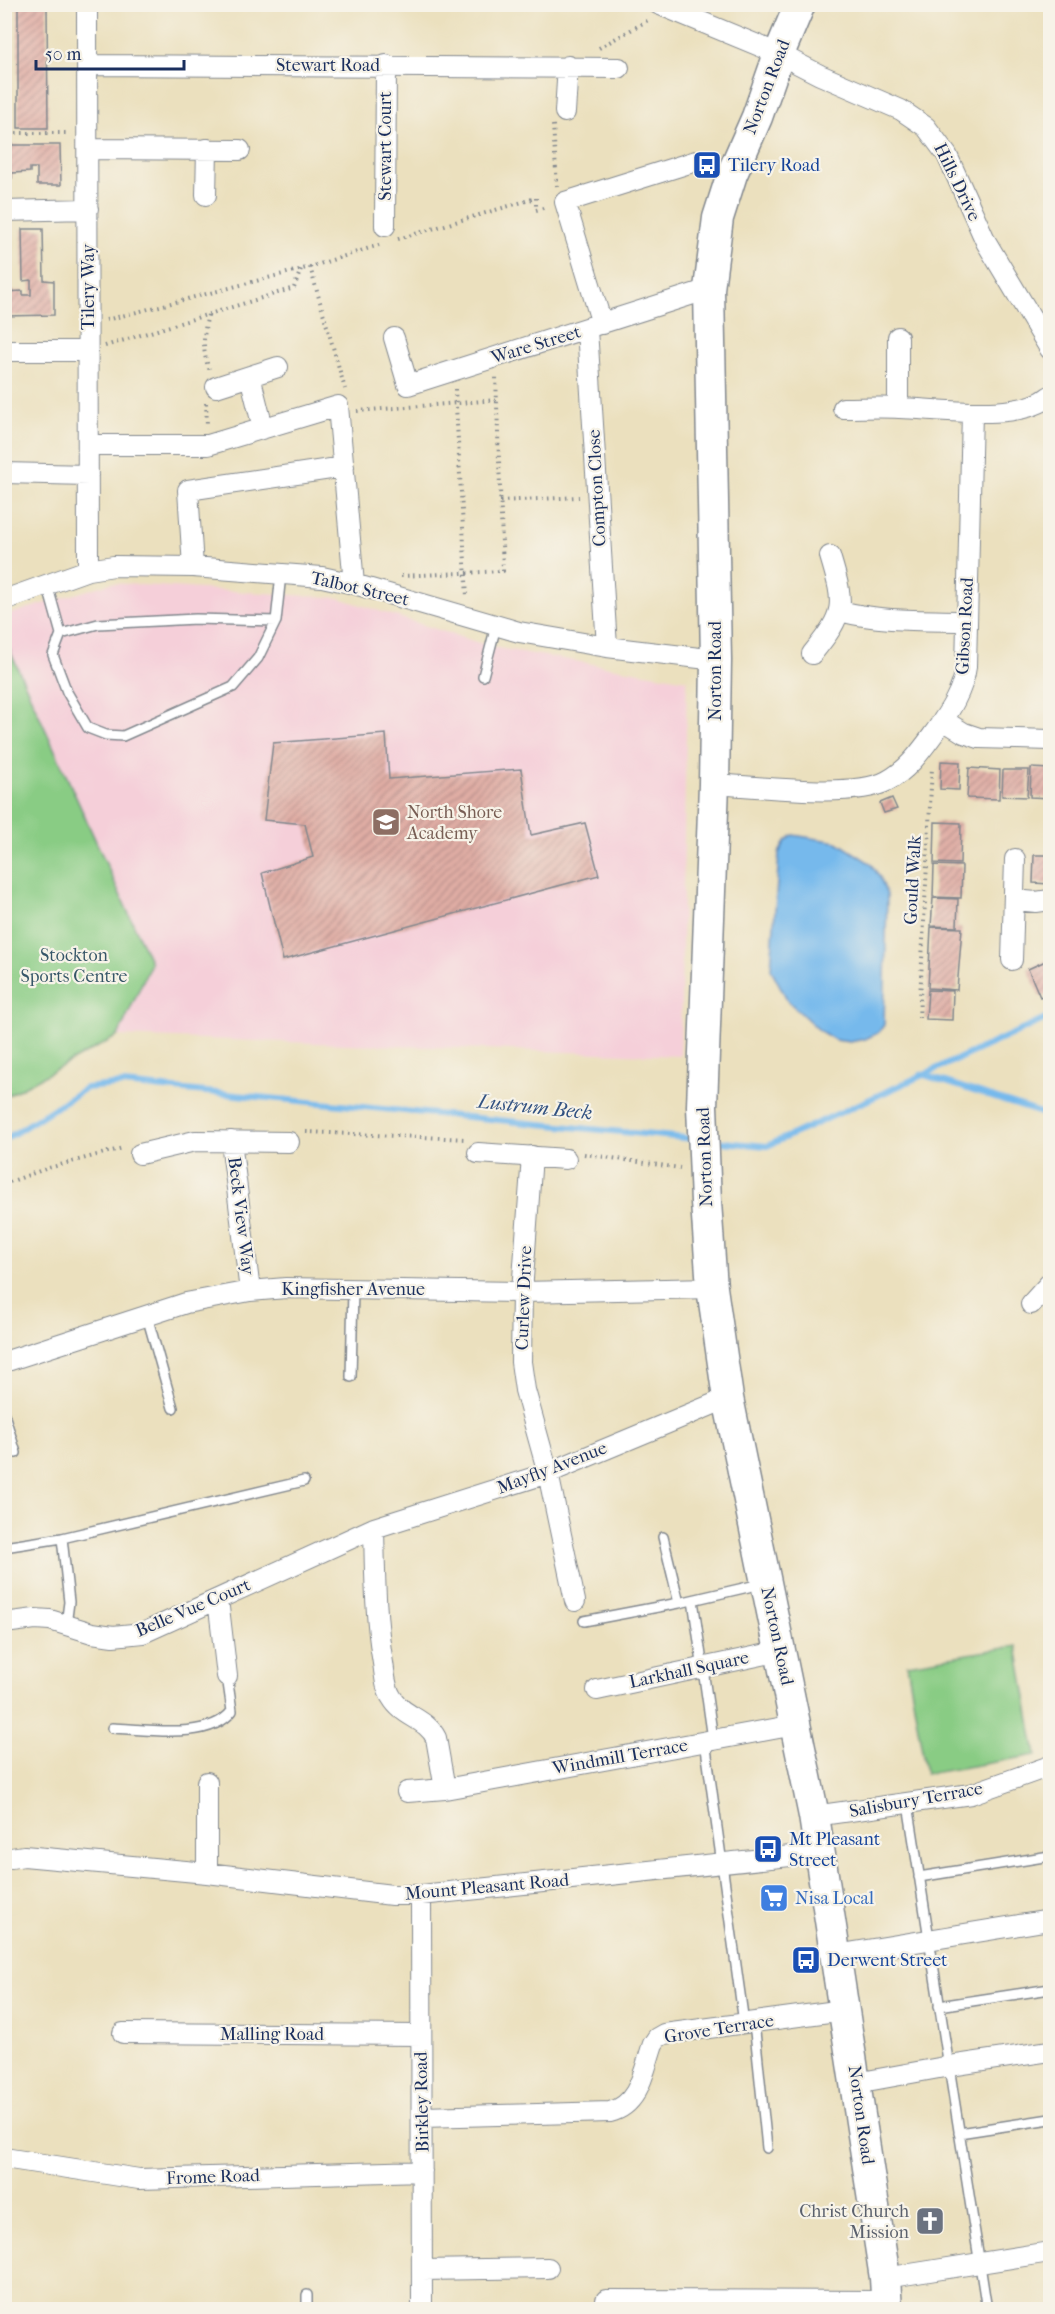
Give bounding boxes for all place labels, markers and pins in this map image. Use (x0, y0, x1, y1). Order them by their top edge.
bus stop icon: Tilery Road (691, 149, 723, 181)
place label: Tilery Road (728, 155, 820, 176)
place label: North Shore Academy (406, 802, 502, 844)
school or university icon: North Shore Academy (370, 806, 402, 838)
place label: Mt Pleasant Street (789, 1829, 881, 1871)
bus stop icon: Mt Pleasant Street (752, 1833, 784, 1865)
supermarket icon: Nisa Local (758, 1882, 790, 1914)
place label: Nisa Local (795, 1888, 874, 1909)
bus stop icon: Derwent Street (790, 1944, 822, 1976)
place label: Derwent Street (827, 1950, 948, 1971)
place label: Christ Church Mission (799, 2201, 910, 2243)
church icon: Christ Church Mission (914, 2205, 946, 2237)

